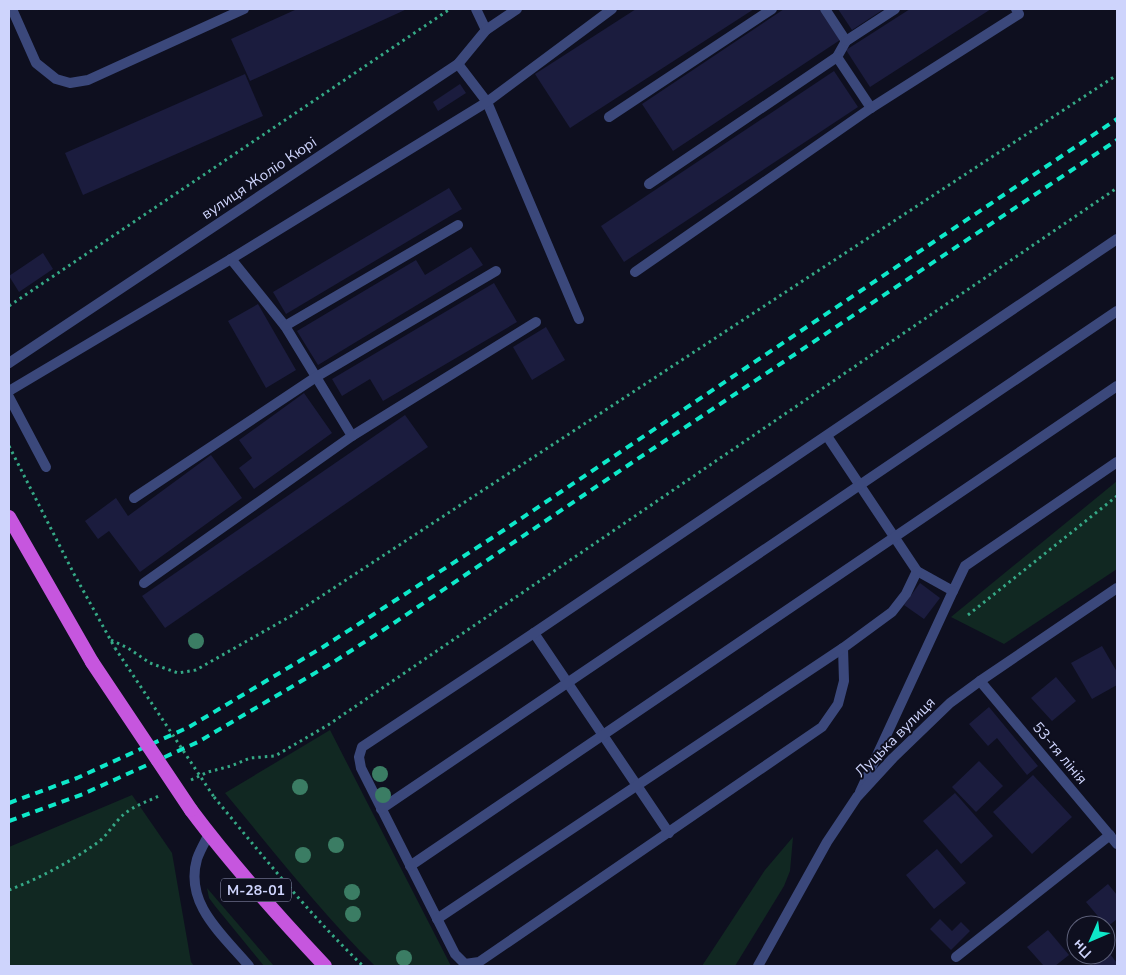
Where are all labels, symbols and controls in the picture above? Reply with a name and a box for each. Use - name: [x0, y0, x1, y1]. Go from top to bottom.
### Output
- street label: вулиця Жоліо Кюрі: [197, 132, 321, 224]
- street label: Луцька вулиця: [850, 692, 940, 782]
- street label: 53-тя лінія: [1028, 718, 1092, 788]
- road number: М-28-01: [221, 878, 291, 902]
- north arrow: [1066, 915, 1116, 965]
- text: Пн: [1069, 935, 1096, 962]

